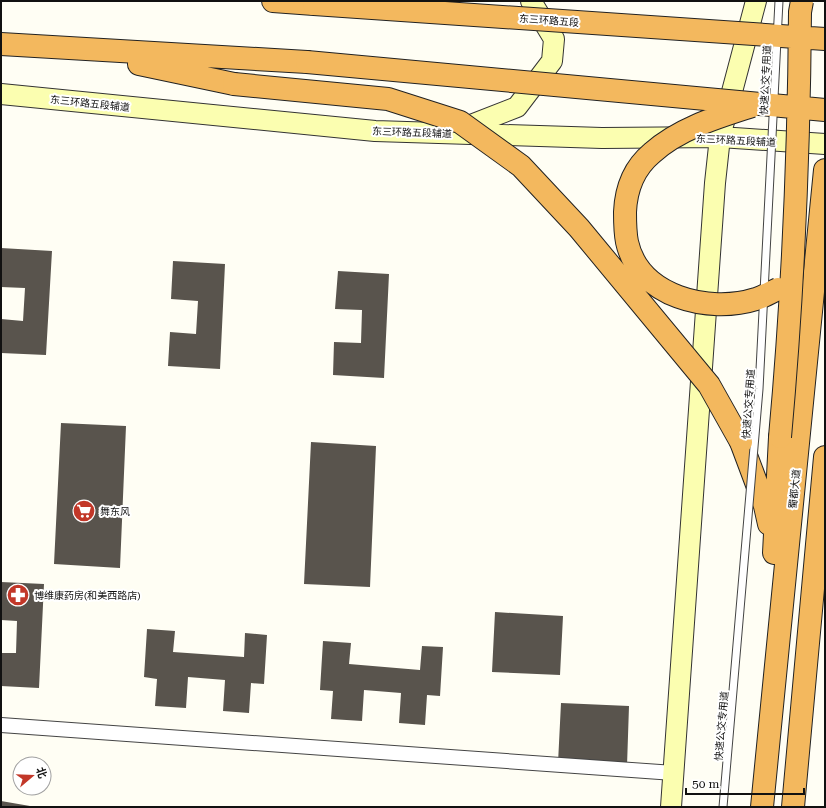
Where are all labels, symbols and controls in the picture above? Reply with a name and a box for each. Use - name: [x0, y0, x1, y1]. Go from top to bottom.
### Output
- street label: 东三环路五段: [519, 13, 579, 28]
- street label: 快速公交专用道: [758, 45, 773, 115]
- street label: 东三环路五段辅道: [50, 94, 130, 113]
- street label: 东三环路五段辅道: [372, 126, 452, 139]
- street label: 东三环路五段辅道: [696, 133, 776, 148]
- street label: 快速公交专用道: [741, 369, 756, 439]
- street label: 蜀都大道: [787, 469, 802, 510]
- supermarket icon: 舞东风: [71, 498, 97, 524]
- place label: 舞东风: [100, 506, 130, 517]
- pharmacy icon: 博维康药房(和美西路店): [5, 582, 31, 608]
- place label: 博维康药房(和美西路店): [34, 590, 141, 601]
- street label: 快速公交专用道: [713, 691, 730, 761]
- north arrow: [12, 756, 52, 796]
- text: 北: [33, 766, 49, 780]
- scale bar: [686, 770, 804, 796]
- text: 50 m: [692, 777, 719, 791]

